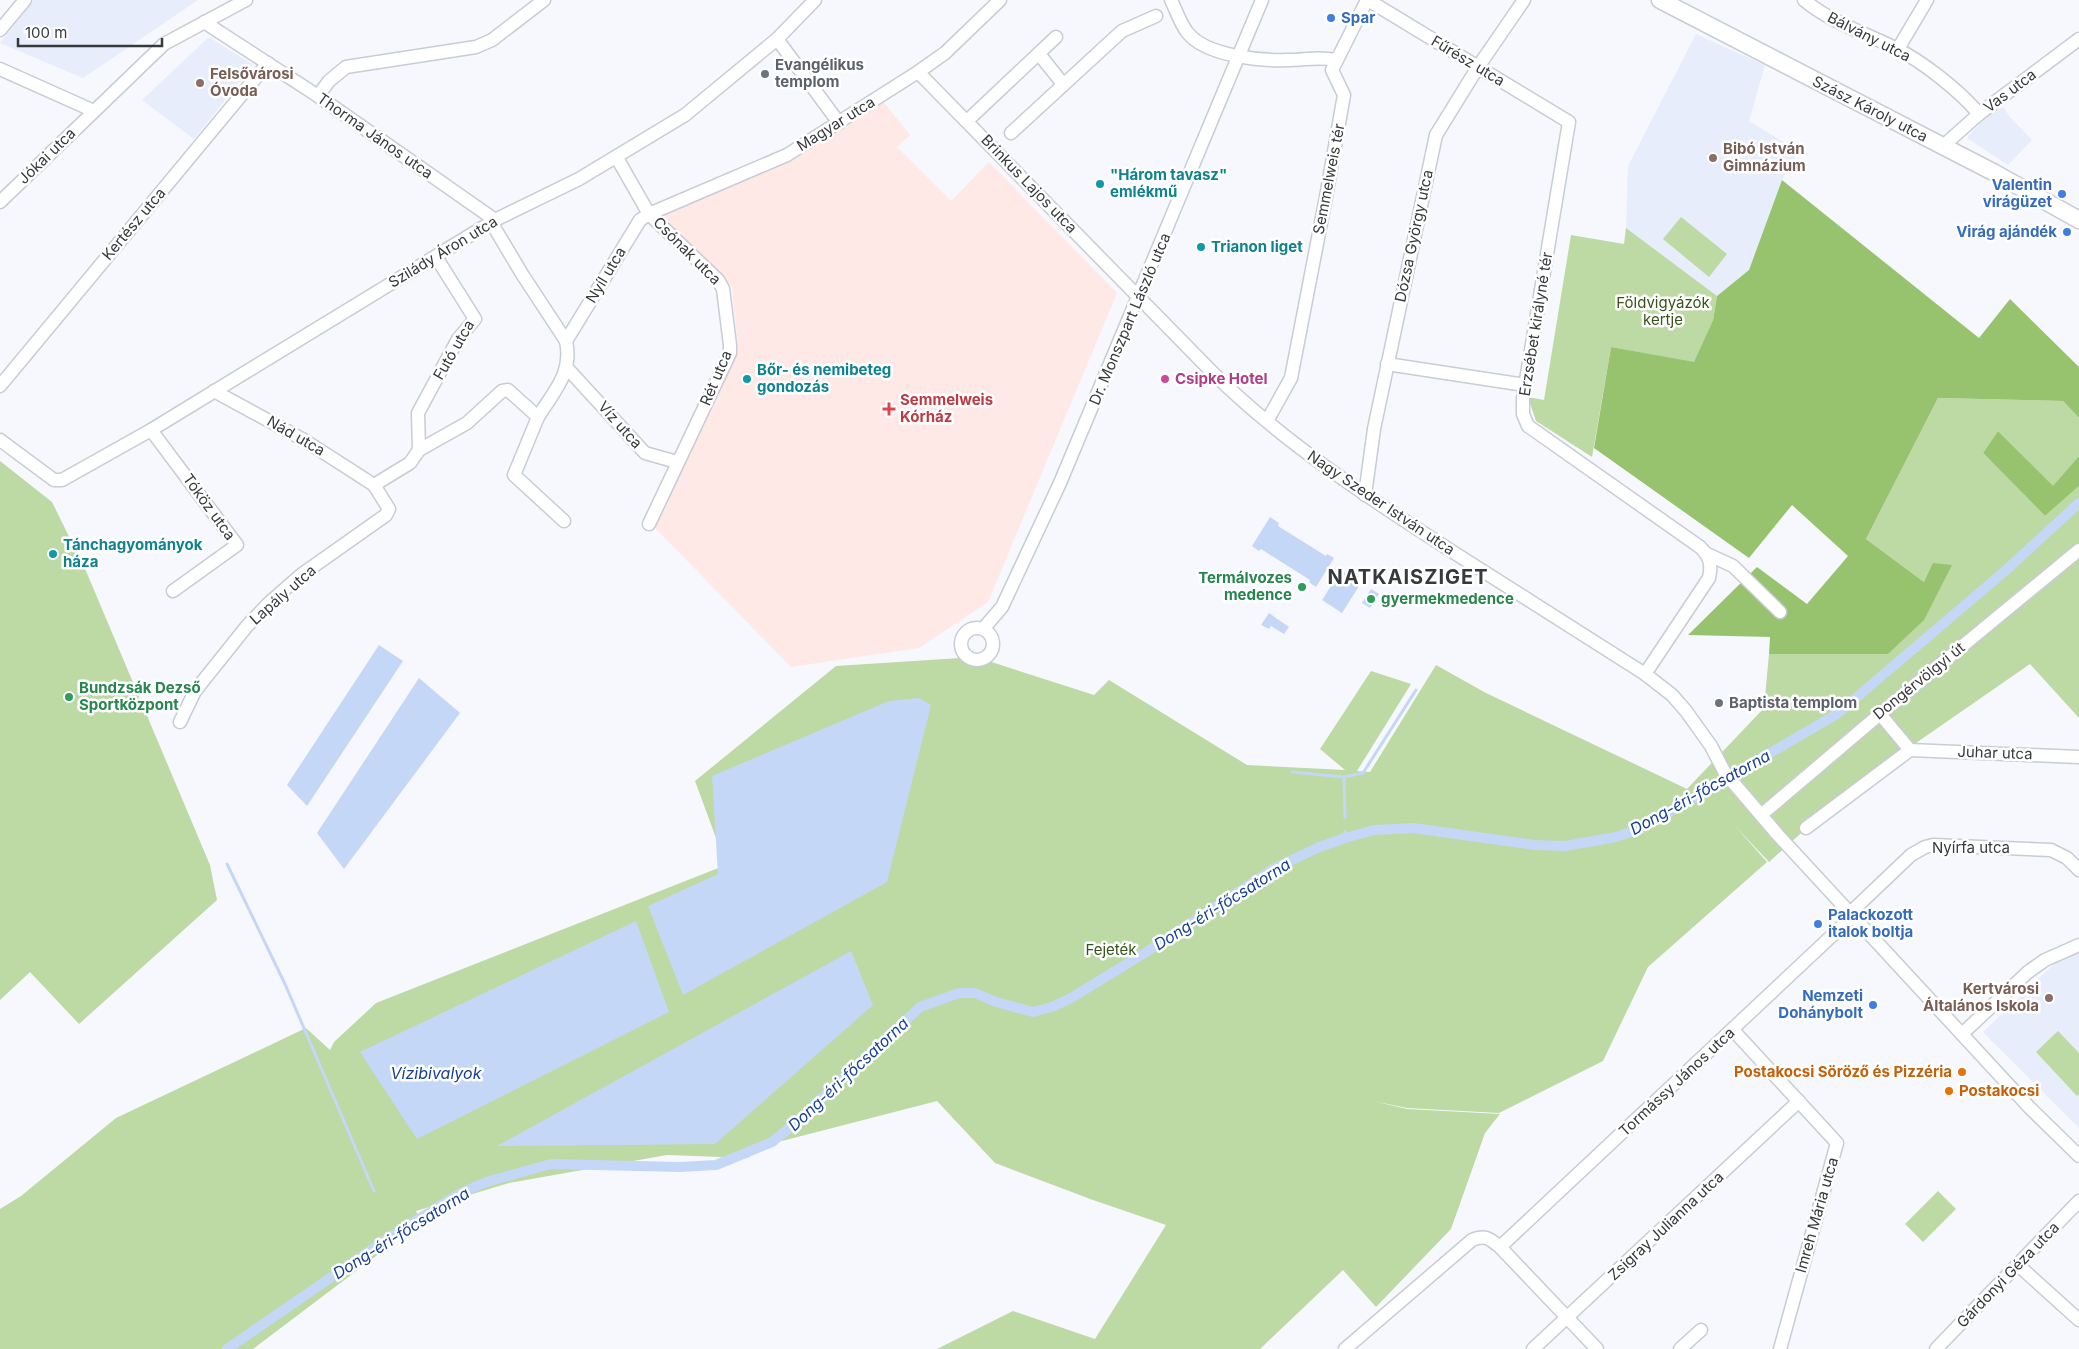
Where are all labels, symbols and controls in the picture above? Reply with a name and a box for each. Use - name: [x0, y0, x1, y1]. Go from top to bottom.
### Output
- street label: Bálvány utca: [1824, 7, 1914, 66]
- place label: Spar: [1341, 8, 1375, 27]
- marker: Spar: [1325, 12, 1337, 24]
- scale bar: [18, 15, 161, 47]
- text: 100 m: [25, 23, 67, 42]
- street label: Fűrész utca: [1428, 31, 1509, 90]
- place label: Evangélikus templom: [775, 55, 864, 91]
- place label: Felsővárosi Óvoda: [210, 64, 294, 100]
- street label: Vas utca: [1980, 65, 2040, 117]
- marker: Evangélikus templom: [759, 68, 771, 80]
- street label: Szász Károly utca: [1809, 71, 1931, 146]
- marker: Felsővárosi Óvoda: [194, 77, 206, 89]
- street label: Thorma János utca: [314, 89, 437, 183]
- street label: Magyar utca: [793, 92, 878, 155]
- street label: Semmelweis tér: [1308, 121, 1349, 236]
- street label: Jókai utca: [14, 124, 79, 188]
- street label: Brinkus Lajos utca: [977, 130, 1081, 237]
- place label: Bibó István Gimnázium: [1723, 139, 1806, 175]
- marker: Bibó István Gimnázium: [1707, 152, 1719, 164]
- place label: "Három tavasz" emlékmű: [1110, 165, 1227, 201]
- street label: Dózsa György utca: [1390, 168, 1437, 304]
- place label: Valentin virágüzet: [1983, 175, 2052, 211]
- marker: "Három tavasz" emlékmű: [1094, 178, 1106, 190]
- street label: Kertész utca: [98, 184, 169, 264]
- marker: Valentin virágüzet: [2056, 188, 2068, 200]
- street label: Szilády Áron utca: [385, 211, 501, 292]
- street label: Csónak utca: [649, 213, 725, 289]
- place label: Virág ajándék: [1956, 222, 2057, 241]
- marker: Virág ajándék: [2061, 226, 2073, 238]
- street label: Dr. Monszpart László utca: [1085, 230, 1174, 408]
- place label: Trianon liget: [1211, 237, 1303, 256]
- marker: Trianon liget: [1195, 241, 1207, 253]
- street label: Nyíl utca: [581, 243, 630, 306]
- street label: Erzsébet királyné tér: [1515, 250, 1556, 397]
- park label: Földvigyázók kertje: [1616, 293, 1711, 329]
- street label: Futó utca: [429, 316, 478, 383]
- street label: Rét utca: [695, 347, 736, 408]
- place label: Bőr- és nemibeteg gondozás: [757, 360, 891, 396]
- place label: Csipke Hotel: [1175, 369, 1268, 388]
- marker: Bőr- és nemibeteg gondozás: [741, 373, 753, 385]
- marker: Csipke Hotel: [1159, 373, 1171, 385]
- place label: Semmelweis Kórház: [900, 390, 993, 426]
- street label: Víz utca: [594, 397, 647, 452]
- marker: Semmelweis Kórház: [882, 402, 896, 416]
- street label: Nád utca: [264, 411, 329, 460]
- street label: Nagy Szeder István utca: [1304, 446, 1459, 559]
- street label: Tóköz utca: [179, 470, 240, 544]
- place label: Tánchagyományok háza: [63, 535, 203, 571]
- marker: Tánchagyományok háza: [47, 548, 59, 560]
- street label: Lapály utca: [246, 561, 320, 629]
- district label: NATKAISZIGET: [1327, 565, 1489, 589]
- place label: Termálvozes medence: [1198, 568, 1292, 604]
- marker: Termálvozes medence: [1296, 581, 1308, 593]
- place label: gyermekmedence: [1381, 589, 1514, 608]
- marker: gyermekmedence: [1365, 593, 1377, 605]
- street label: Dongérvölgyi út: [1869, 638, 1968, 723]
- place label: Bundzsák Dezső Sportközpont: [79, 678, 201, 714]
- marker: Bundzsák Dezső Sportközpont: [63, 691, 75, 703]
- place label: Baptista templom: [1729, 693, 1857, 712]
- marker: Baptista templom: [1713, 697, 1725, 709]
- street label: Juhar utca: [1957, 742, 2033, 763]
- water label: Dong-éri-főcsatorna: [1626, 745, 1774, 839]
- street label: Nyírfa utca: [1932, 838, 2010, 857]
- water label: Dong-éri-főcsatorna: [1150, 854, 1294, 954]
- place label: Palackozott italok boltja: [1828, 905, 1914, 941]
- marker: Palackozott italok boltja: [1812, 918, 1824, 930]
- park label: Fejeték: [1085, 940, 1137, 959]
- place label: Kertvárosi Általános Iskola: [1923, 979, 2039, 1015]
- place label: Nemzeti Dohánybolt: [1778, 986, 1863, 1022]
- marker: Kertvárosi Általános Iskola: [2043, 992, 2055, 1004]
- marker: Nemzeti Dohánybolt: [1867, 999, 1879, 1011]
- water label: Dong-éri-főcsatorna: [784, 1013, 912, 1135]
- street label: Tormássy János utca: [1615, 1023, 1738, 1140]
- place label: Postakocsi Söröző és Pizzéria: [1734, 1062, 1952, 1081]
- water label: Vízibivalyok: [391, 1063, 482, 1083]
- marker: Postakocsi Söröző és Pizzéria: [1956, 1066, 1968, 1078]
- place label: Postakocsi: [1959, 1081, 2039, 1100]
- marker: Postakocsi: [1943, 1085, 1955, 1097]
- street label: Imreh Mária utca: [1791, 1155, 1842, 1275]
- street label: Zsigray Julianna utca: [1604, 1167, 1727, 1284]
- water label: Dong-éri-főcsatorna: [329, 1183, 473, 1283]
- street label: Gárdonyi Géza utca: [1952, 1218, 2063, 1331]

